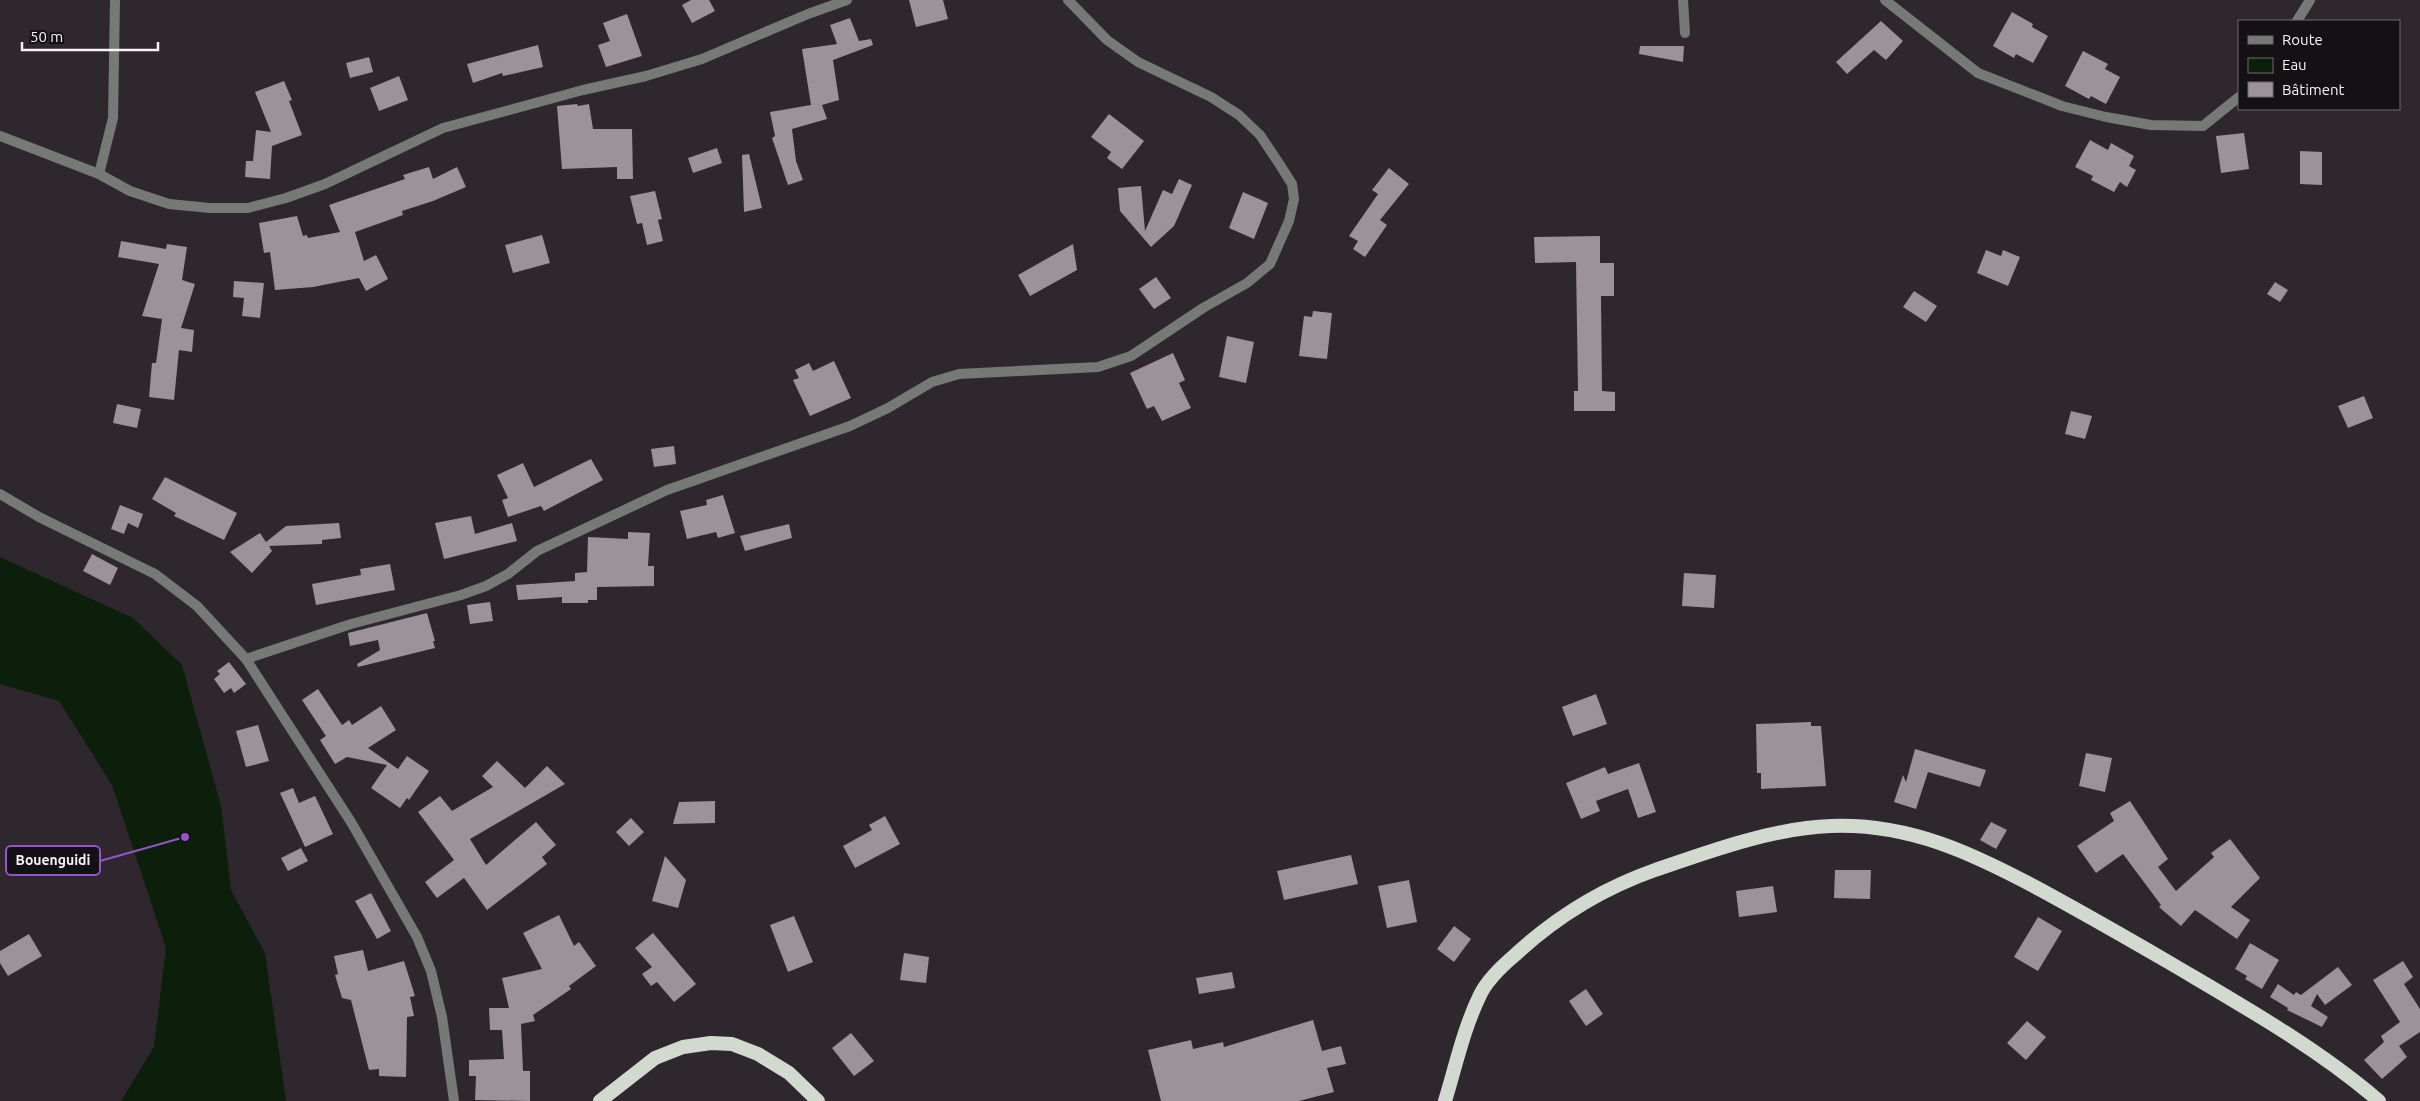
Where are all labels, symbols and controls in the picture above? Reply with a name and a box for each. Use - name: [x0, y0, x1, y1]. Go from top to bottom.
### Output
- scale bar: [22, 20, 159, 52]
- legend: [2238, 20, 2400, 110]
- text: 50 m: [30, 28, 63, 45]
- text: Route: [2282, 31, 2323, 48]
- text: Eau: [2282, 56, 2307, 73]
- text: Bâtiment: [2282, 81, 2345, 98]
- callout: Bouenguidi: [6, 846, 100, 875]
- text: Bouenguidi: [16, 852, 90, 868]

